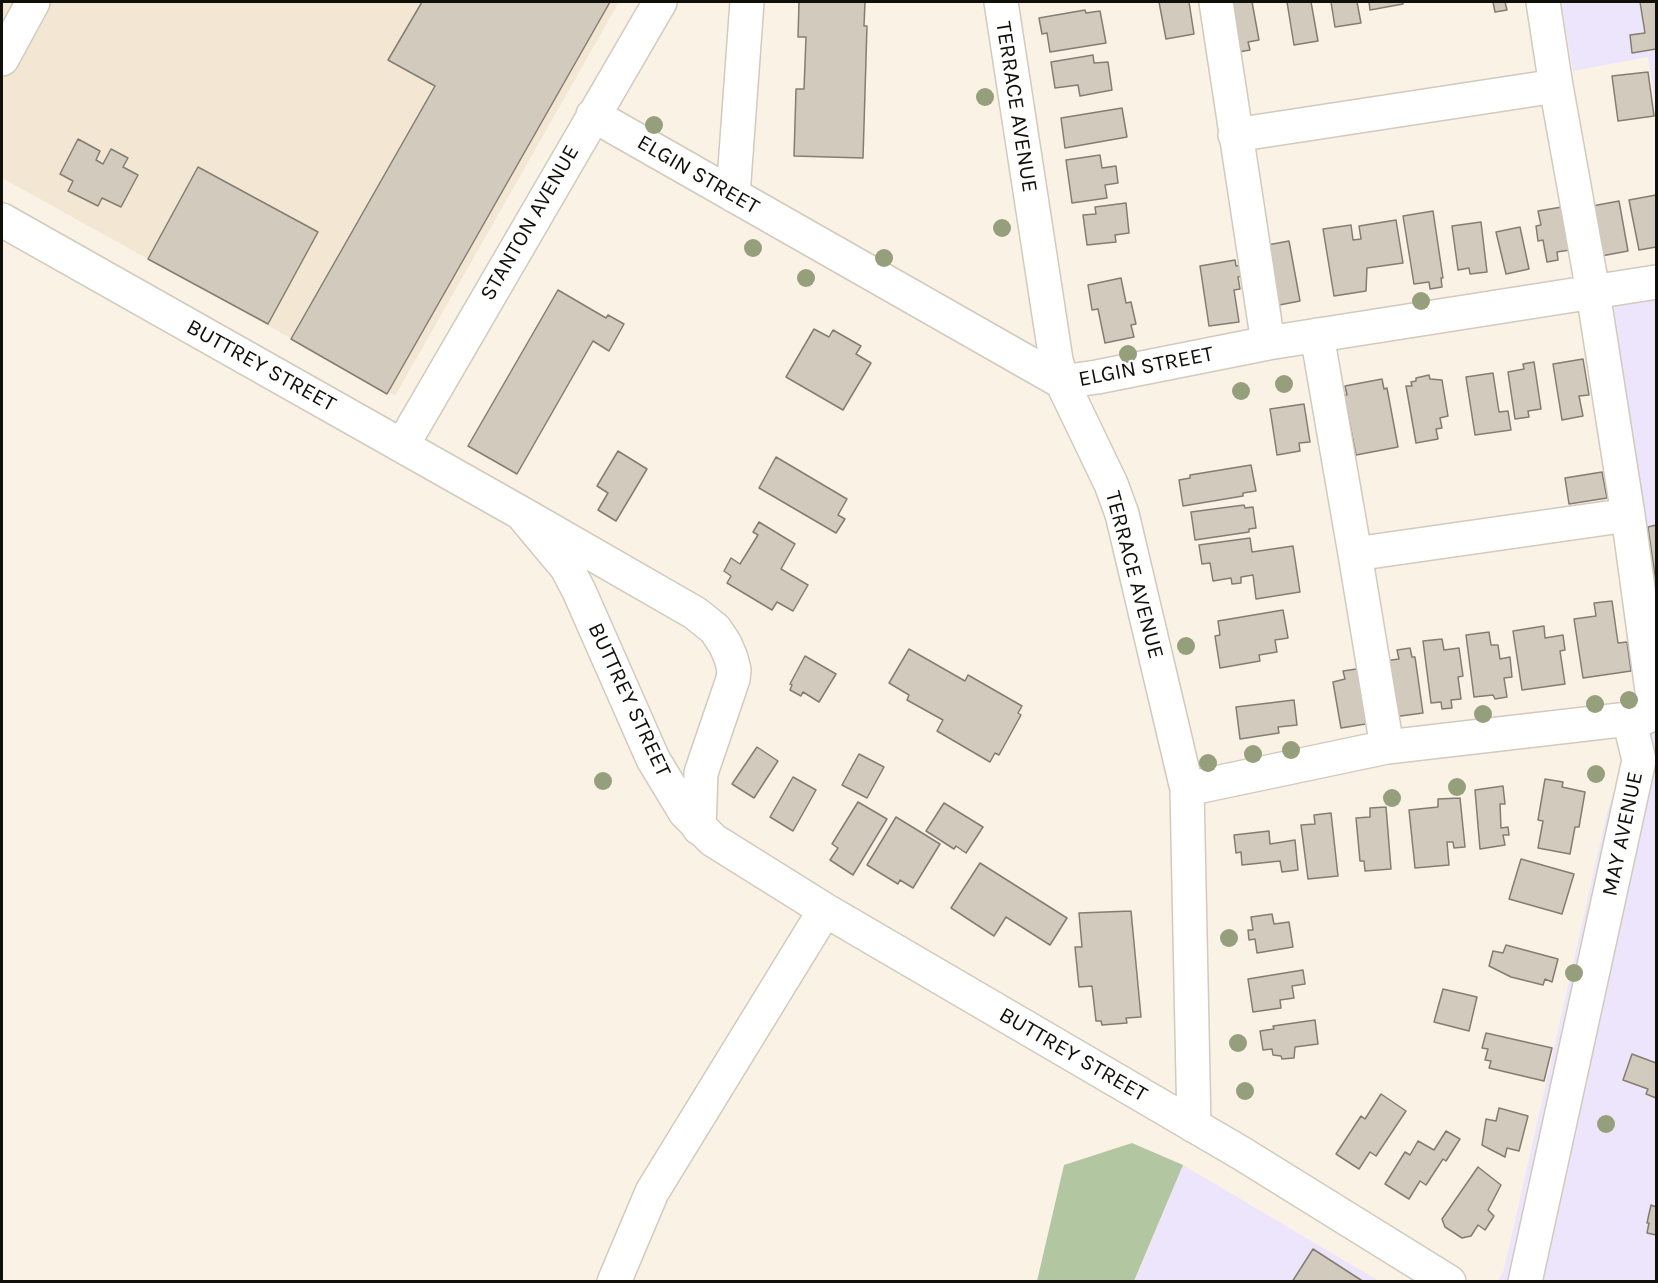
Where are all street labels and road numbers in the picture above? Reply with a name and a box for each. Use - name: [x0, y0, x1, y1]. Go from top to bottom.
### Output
- street label: TERRACE AVENUE: [989, 20, 1043, 194]
- street label: ELGIN STREET: [632, 129, 764, 221]
- street label: STANTON AVENUE: [475, 141, 585, 305]
- street label: BUTTREY STREET: [182, 314, 340, 418]
- street label: ELGIN STREET: [1076, 341, 1216, 393]
- street label: TERRACE AVENUE: [1099, 488, 1169, 662]
- street label: BUTTREY STREET: [582, 619, 676, 781]
- street label: MAY AVENUE: [1597, 769, 1649, 899]
- street label: BUTTREY STREET: [994, 1002, 1152, 1108]

